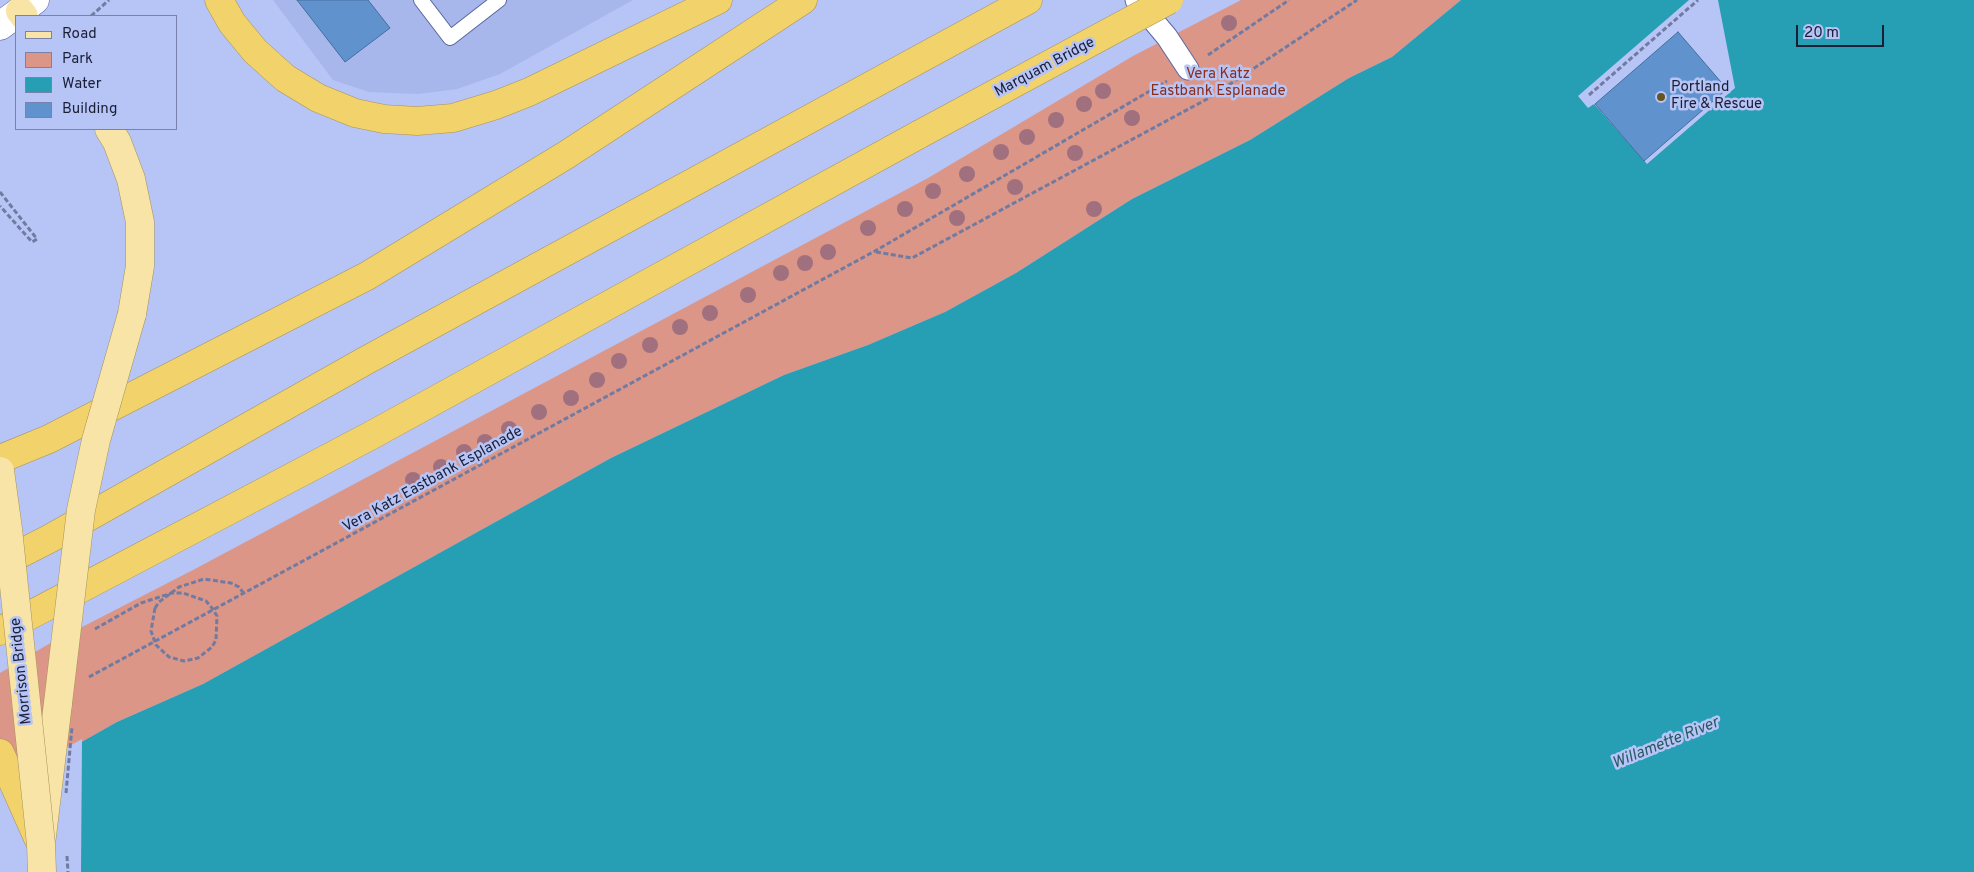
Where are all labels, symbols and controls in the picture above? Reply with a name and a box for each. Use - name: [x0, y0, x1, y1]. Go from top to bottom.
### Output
- legend: [15, 15, 178, 130]
- scale bar: [1799, 15, 1886, 47]
- text: 20 m: [1804, 24, 1839, 43]
- text: Road: [62, 25, 97, 44]
- street label: Marquam Bridge: [992, 34, 1098, 102]
- text: Park: [62, 50, 93, 69]
- park label: Vera Katz Eastbank Esplanade: [1150, 66, 1286, 101]
- text: Water: [62, 75, 101, 94]
- place label: Portland Fire & Rescue: [1671, 79, 1762, 114]
- marker: Portland Fire & Rescue: [1655, 91, 1667, 103]
- text: Building: [62, 100, 117, 119]
- street label: Vera Katz Eastbank Esplanade: [340, 423, 526, 537]
- street label: Morrison Bridge: [7, 617, 37, 725]
- water label: Willamette River: [1610, 714, 1722, 774]

